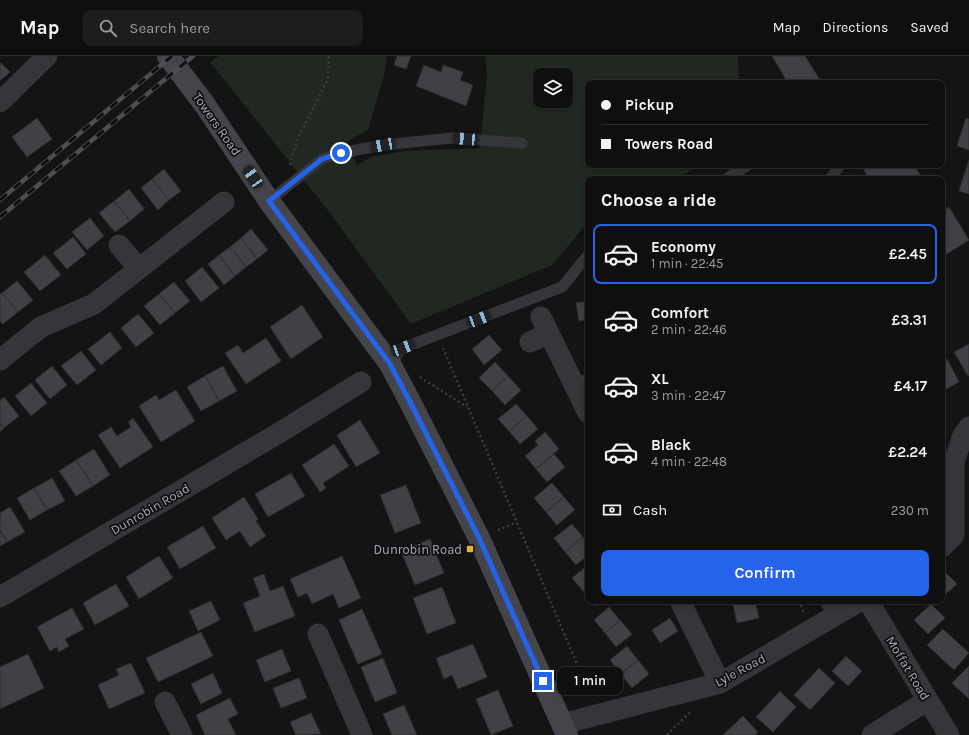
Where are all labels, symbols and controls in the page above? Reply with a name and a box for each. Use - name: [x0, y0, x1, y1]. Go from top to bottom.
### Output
- search box: [83, 10, 363, 46]
- text: Map: [20, 17, 59, 39]
- icon: search: [97, 17, 119, 39]
- text: Search here: [129, 19, 210, 37]
- text: Map: [773, 19, 801, 36]
- text: Directions: [823, 19, 888, 36]
- text: Saved: [910, 19, 949, 36]
- map controls: [533, 68, 573, 108]
- button: layers: [533, 68, 573, 108]
- street label: Towers Road: [190, 90, 244, 158]
- text: Pickup: [625, 96, 674, 114]
- car: [454, 132, 478, 146]
- text: Towers Road: [625, 135, 713, 153]
- car: [370, 137, 396, 153]
- route start: [332, 144, 350, 162]
- car: [241, 164, 265, 190]
- text: Choose a ride: [601, 189, 716, 211]
- icon: car: [603, 236, 639, 272]
- text: Economy: [651, 238, 716, 256]
- text: £2.45: [889, 245, 927, 263]
- text: 1 min · 22:45: [651, 256, 723, 271]
- icon: car: [603, 302, 639, 338]
- text: Comfort: [651, 304, 709, 322]
- car: [466, 309, 492, 329]
- text: £3.31: [891, 311, 927, 329]
- text: 2 min · 22:46: [651, 322, 727, 337]
- car: [390, 338, 416, 358]
- icon: car: [603, 368, 639, 404]
- text: XL: [651, 370, 669, 388]
- text: £4.17: [894, 377, 927, 395]
- text: 3 min · 22:47: [651, 388, 726, 403]
- icon: car: [603, 434, 639, 470]
- text: Black: [651, 436, 691, 454]
- text: £2.24: [888, 443, 927, 461]
- text: 4 min · 22:48: [651, 454, 727, 469]
- street label: Dunrobin Road: [108, 480, 192, 538]
- icon: cash: [601, 499, 623, 521]
- text: Cash: [633, 501, 667, 519]
- text: 230 m: [891, 503, 929, 518]
- place label: Dunrobin Road: [373, 542, 462, 557]
- marker: Dunrobin Road: [465, 544, 475, 554]
- button: Confirm: [601, 550, 929, 596]
- street label: Moffat Road: [883, 633, 933, 703]
- street label: Lyle Road: [712, 650, 768, 690]
- callout: 1 min: [557, 667, 623, 695]
- route end: [534, 672, 552, 690]
- text: 1 min: [574, 673, 606, 688]

